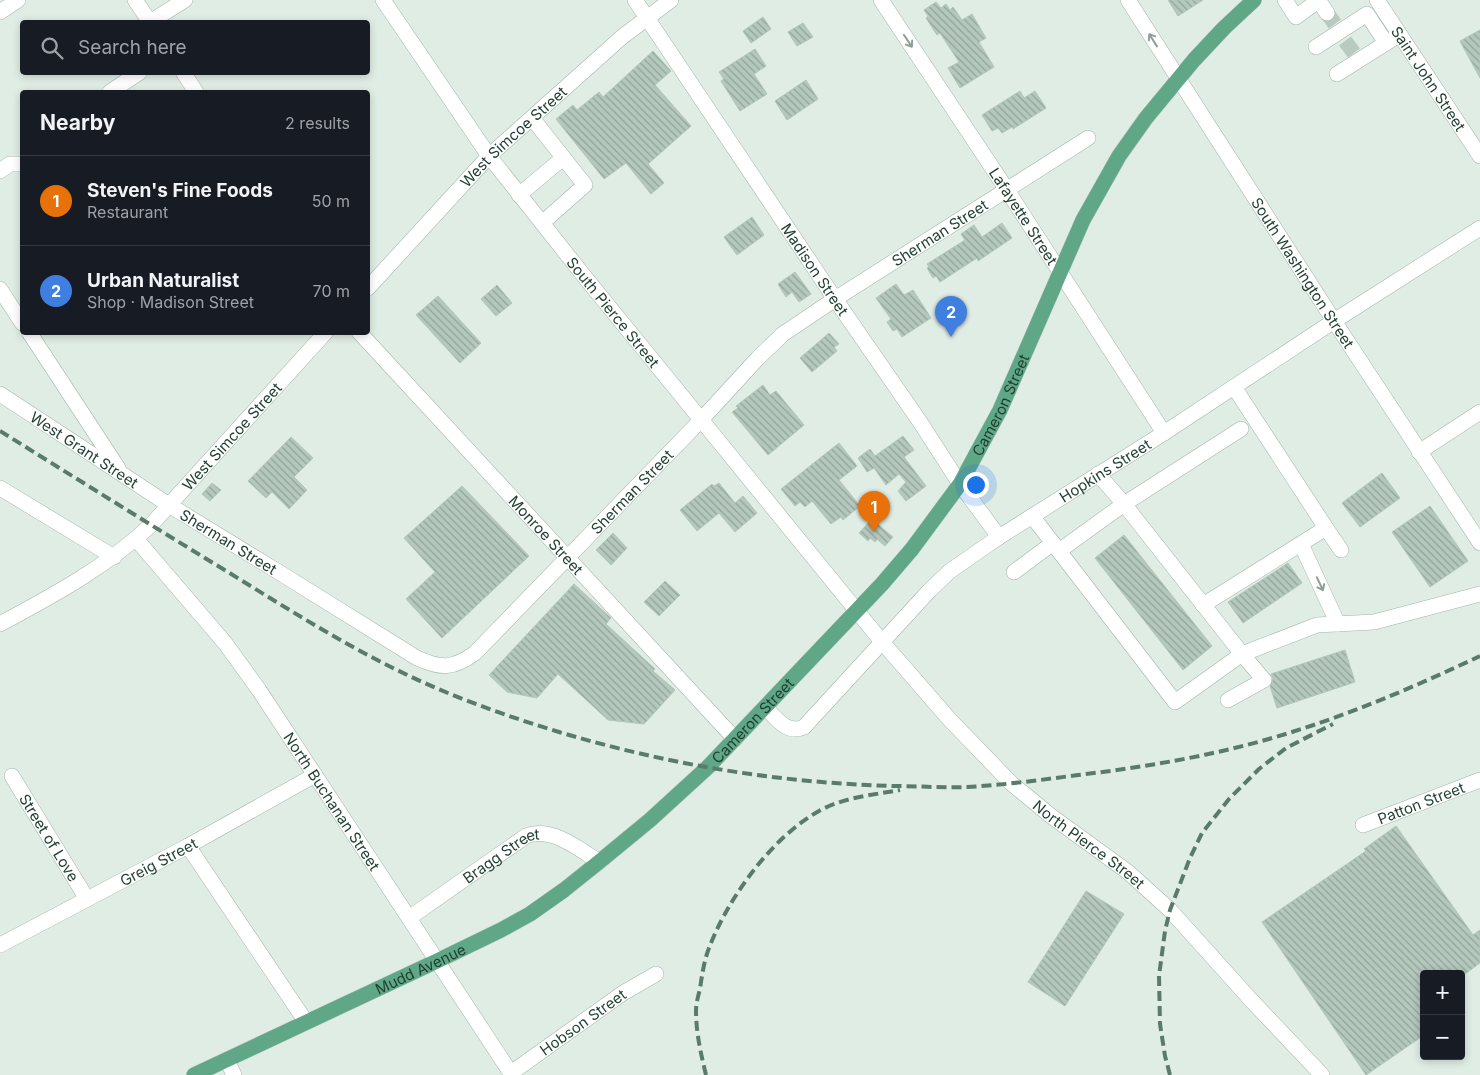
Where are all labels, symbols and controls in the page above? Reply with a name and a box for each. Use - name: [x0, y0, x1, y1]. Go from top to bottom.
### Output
- search box: [20, 20, 370, 75]
- street label: Saint John Street: [1387, 22, 1470, 134]
- one-way arrow: [903, 33, 913, 47]
- one-way arrow: [1148, 33, 1158, 47]
- icon: search: [38, 34, 66, 62]
- text: Search here: [78, 36, 187, 59]
- street label: West Simcoe Street: [456, 82, 570, 191]
- text: Nearby: [40, 110, 115, 135]
- text: 2 results: [285, 113, 350, 133]
- street label: Lafayette Street: [985, 164, 1062, 268]
- text: Steven's Fine Foods: [87, 179, 273, 202]
- text: 1: [53, 191, 59, 211]
- text: 50 m: [312, 191, 350, 211]
- street label: South Washington Street: [1248, 194, 1359, 352]
- street label: Sherman Street: [888, 195, 991, 270]
- text: Restaurant: [87, 202, 168, 222]
- street label: Madison Street: [777, 219, 853, 319]
- street label: South Pierce Street: [563, 253, 664, 371]
- text: Urban Naturalist: [87, 269, 239, 292]
- text: 2: [51, 281, 61, 301]
- text: 70 m: [313, 281, 350, 301]
- text: Shop · Madison Street: [87, 292, 254, 312]
- pin: 2: [935, 296, 967, 337]
- street label: Cameron Street: [967, 351, 1033, 459]
- street label: West Simcoe Street: [178, 378, 285, 494]
- street label: West Grant Street: [27, 407, 142, 492]
- street label: Hopkins Street: [1056, 434, 1154, 506]
- street label: Sherman Street: [587, 445, 677, 538]
- your location: [963, 472, 989, 498]
- street label: Monroe Street: [505, 491, 588, 578]
- pin: 1: [858, 491, 890, 532]
- street label: Sherman Street: [177, 505, 281, 578]
- one-way arrow: [1315, 576, 1325, 591]
- street label: Cameron Street: [707, 674, 798, 767]
- street label: North Buchanan Street: [280, 728, 384, 874]
- street label: Patton Street: [1375, 777, 1467, 828]
- street label: Street of Love: [15, 790, 83, 885]
- street label: North Pierce Street: [1029, 796, 1149, 892]
- street label: Bragg Street: [459, 824, 540, 887]
- street label: Greig Street: [116, 833, 200, 890]
- street label: Mudd Avenue: [372, 939, 469, 998]
- map controls: [1420, 970, 1465, 1060]
- button: +: [1420, 970, 1465, 1015]
- street label: Hobson Street: [536, 985, 630, 1059]
- button: −: [1420, 1015, 1465, 1060]

